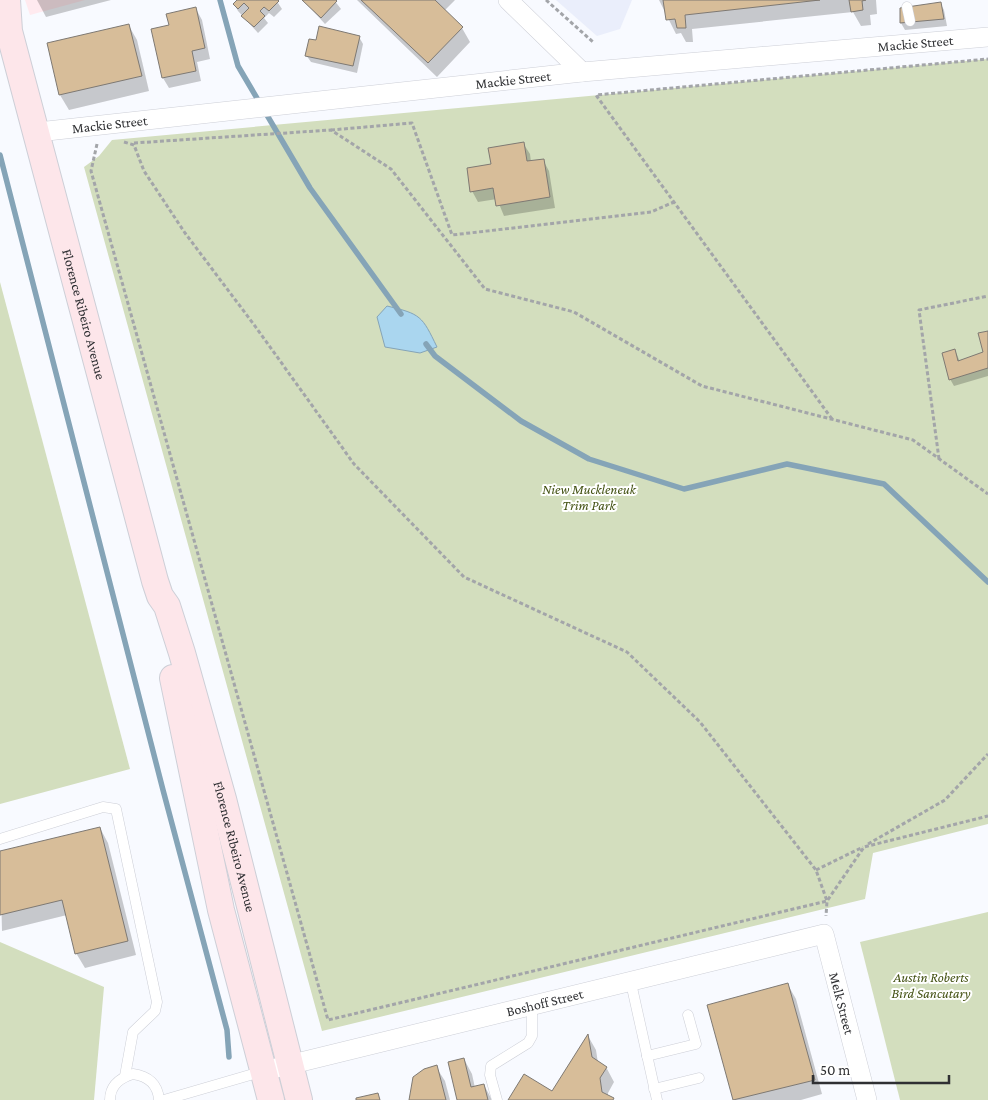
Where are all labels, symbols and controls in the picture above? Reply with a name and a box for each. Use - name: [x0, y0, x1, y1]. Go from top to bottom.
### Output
- street label: Mackie Street: [877, 32, 954, 54]
- street label: Mackie Street: [475, 67, 552, 92]
- street label: Mackie Street: [71, 112, 148, 136]
- street label: Florence Ribeiro Avenue: [59, 247, 109, 381]
- park label: Niew Muckleneuk Trim Park: [542, 481, 637, 513]
- street label: Florence Ribeiro Avenue: [210, 779, 259, 914]
- park label: Austin Roberts Bird Sancutary: [891, 969, 971, 1001]
- street label: Melk Street: [826, 970, 858, 1036]
- street label: Boshoff Street: [505, 985, 585, 1019]
- scale bar: [813, 1052, 949, 1084]
- text: 50 m: [820, 1062, 850, 1078]

